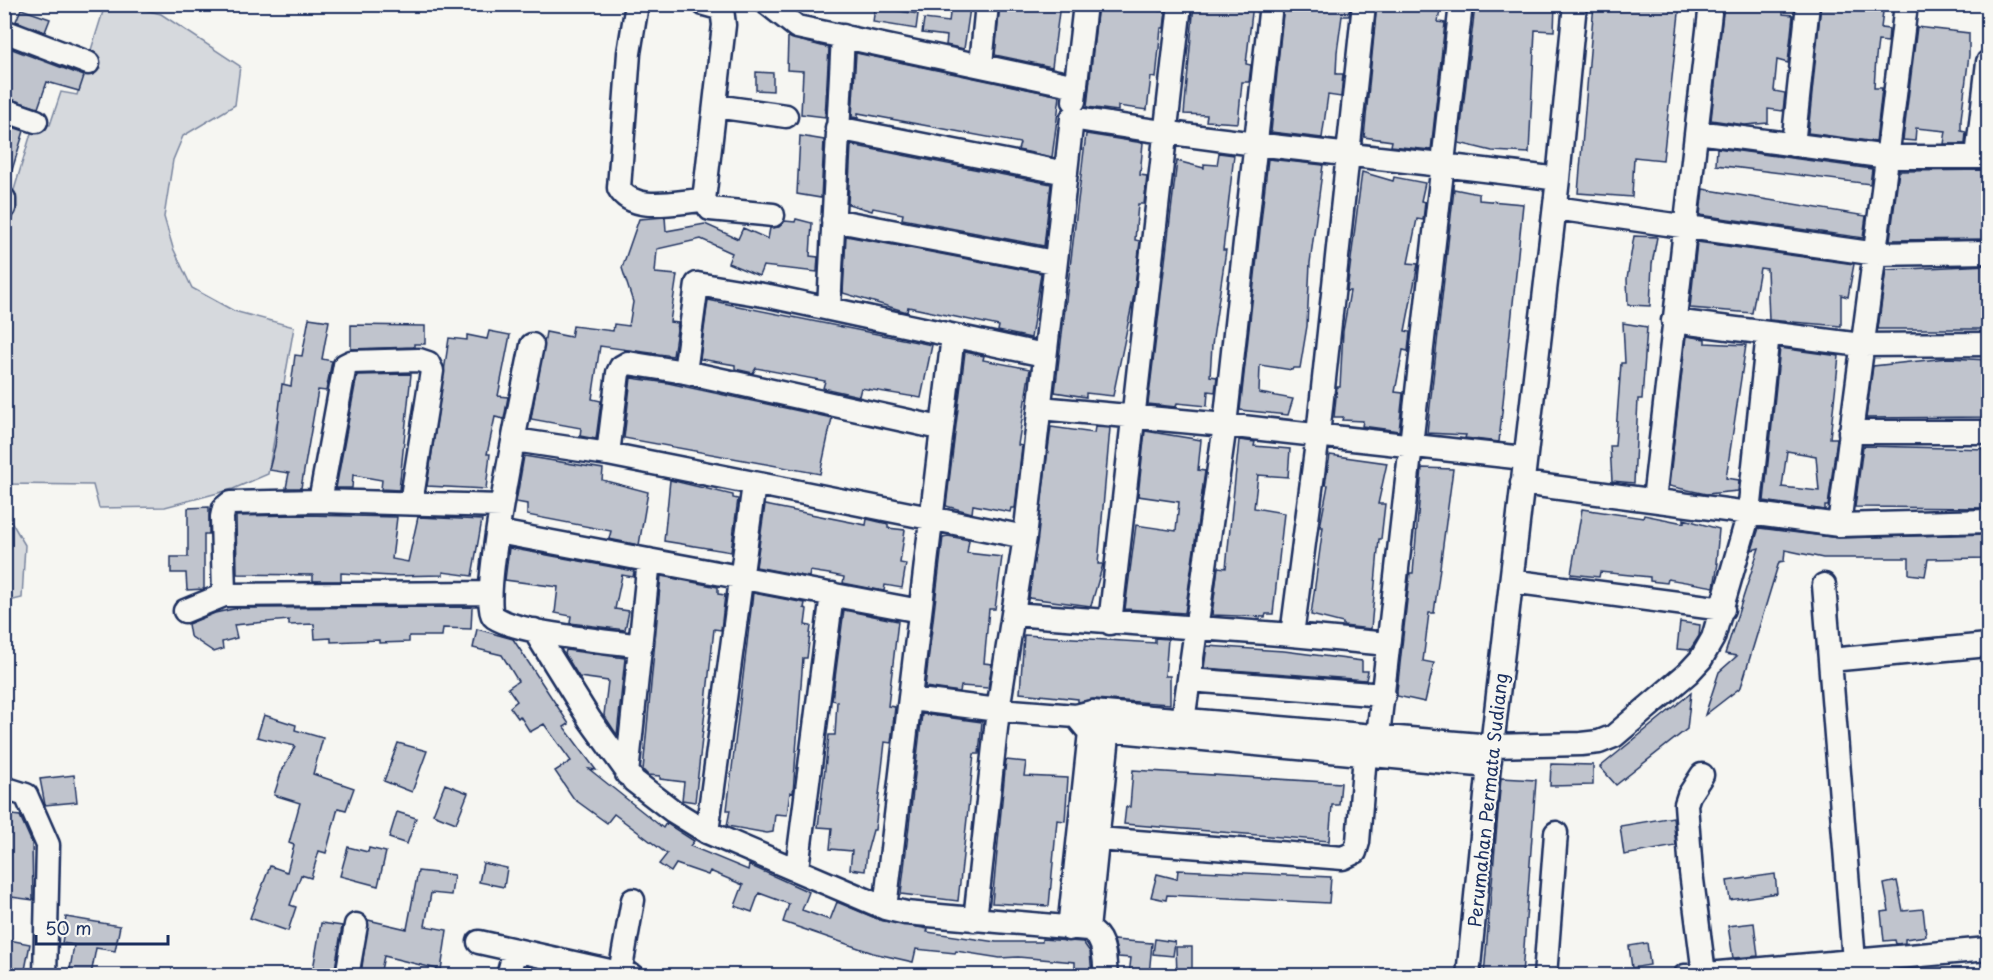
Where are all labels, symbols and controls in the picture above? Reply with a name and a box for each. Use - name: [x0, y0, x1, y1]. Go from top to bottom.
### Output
- street label: Perumahan Permata Sudiang: [1460, 672, 1514, 928]
- scale bar: [36, 908, 168, 946]
- text: 50 m: [45, 914, 92, 941]

